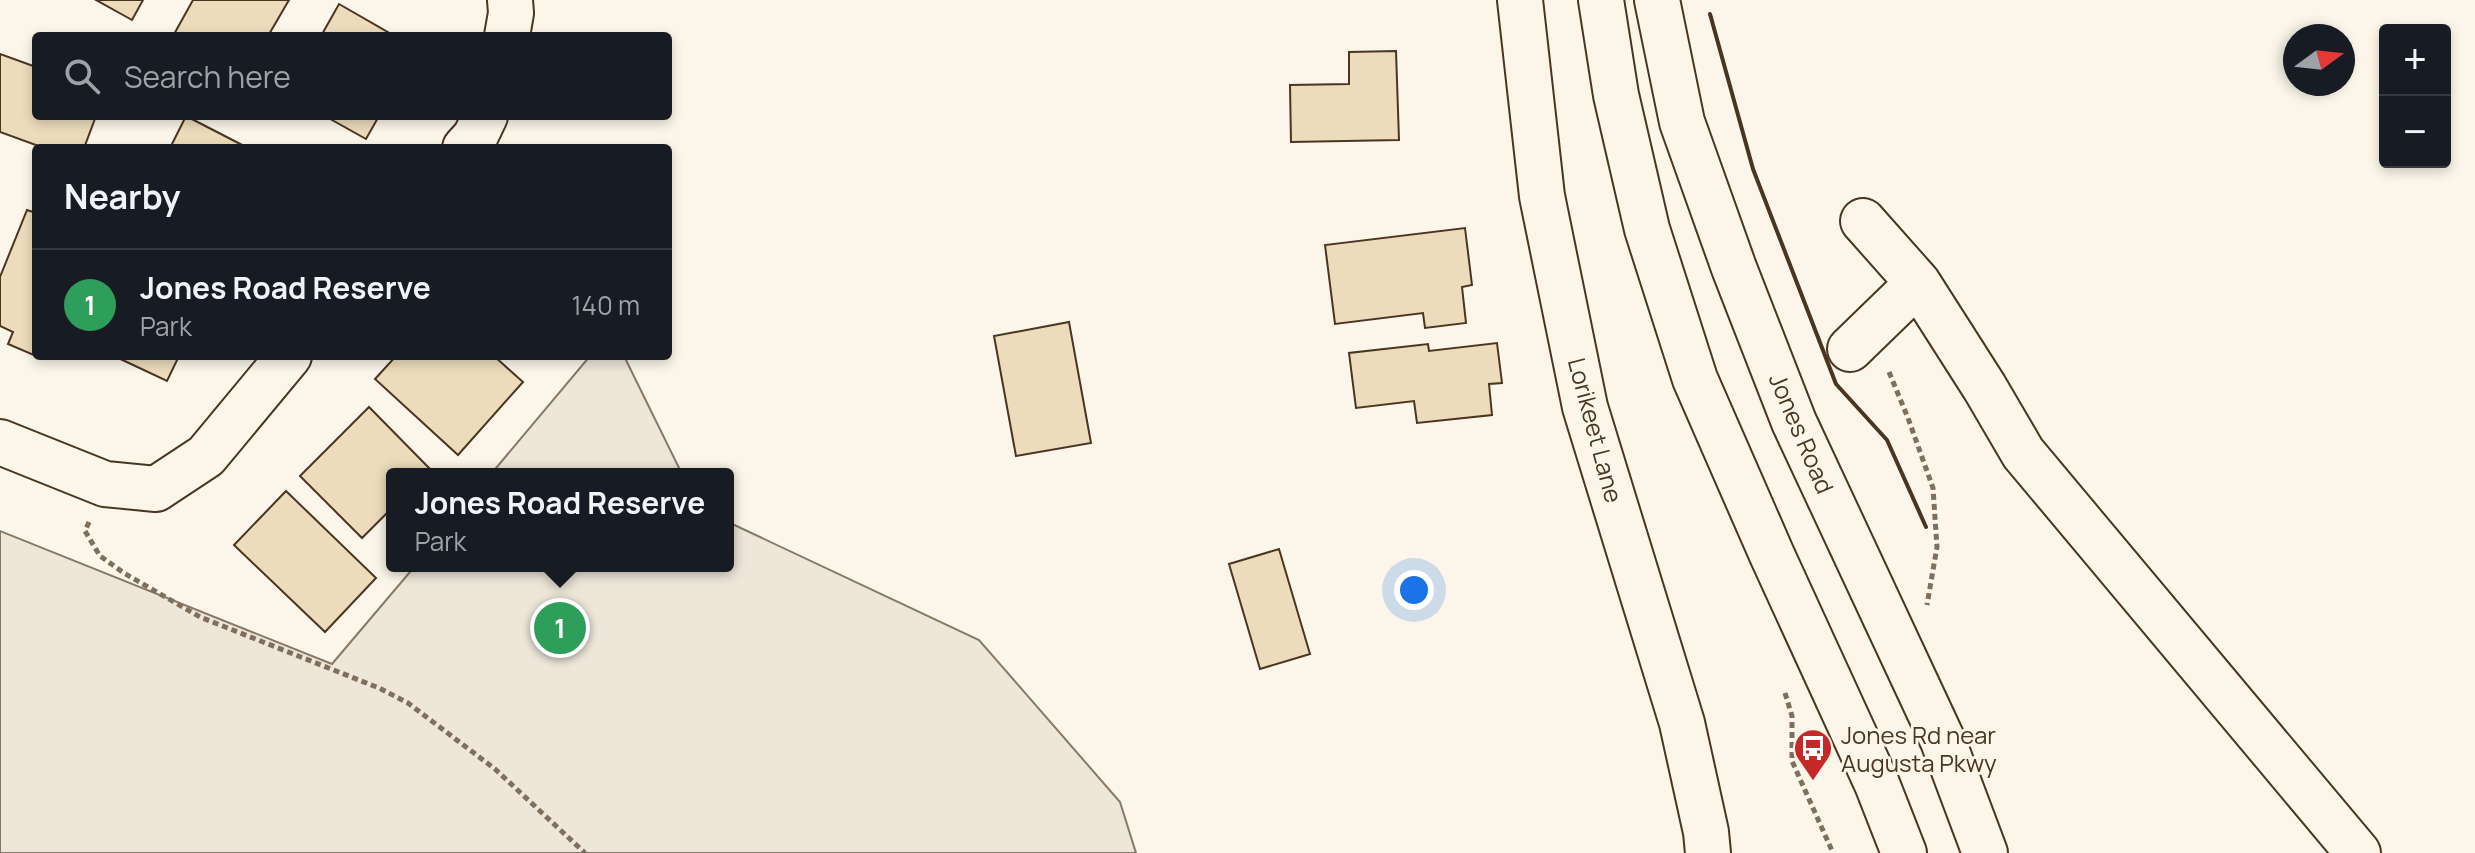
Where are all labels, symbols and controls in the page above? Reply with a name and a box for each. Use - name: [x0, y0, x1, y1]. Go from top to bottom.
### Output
- north arrow: [2283, 24, 2355, 96]
- map controls: [2379, 24, 2451, 168]
- button: +: [2379, 24, 2451, 96]
- search box: [32, 32, 672, 120]
- icon: search: [60, 54, 104, 98]
- text: Search here: [124, 56, 291, 97]
- button: −: [2379, 96, 2451, 168]
- text: Nearby: [64, 173, 180, 219]
- text: Jones Road Reserve: [140, 267, 431, 308]
- text: 1: [84, 287, 96, 323]
- text: 140 m: [571, 287, 640, 323]
- text: Park: [140, 308, 192, 344]
- street label: Lorikeet Lane: [1561, 354, 1631, 506]
- street label: Jones Road: [1762, 368, 1842, 498]
- popup: [386, 468, 734, 572]
- text: Jones Road Reserve: [415, 482, 705, 523]
- text: Park: [415, 523, 466, 559]
- your location: [1394, 570, 1434, 610]
- pin: 1: [534, 598, 586, 658]
- place label: Jones Rd near Augusta Pkwy: [1841, 718, 1997, 779]
- bus stop icon: Jones Rd near Augusta Pkwy: [1792, 727, 1834, 782]

